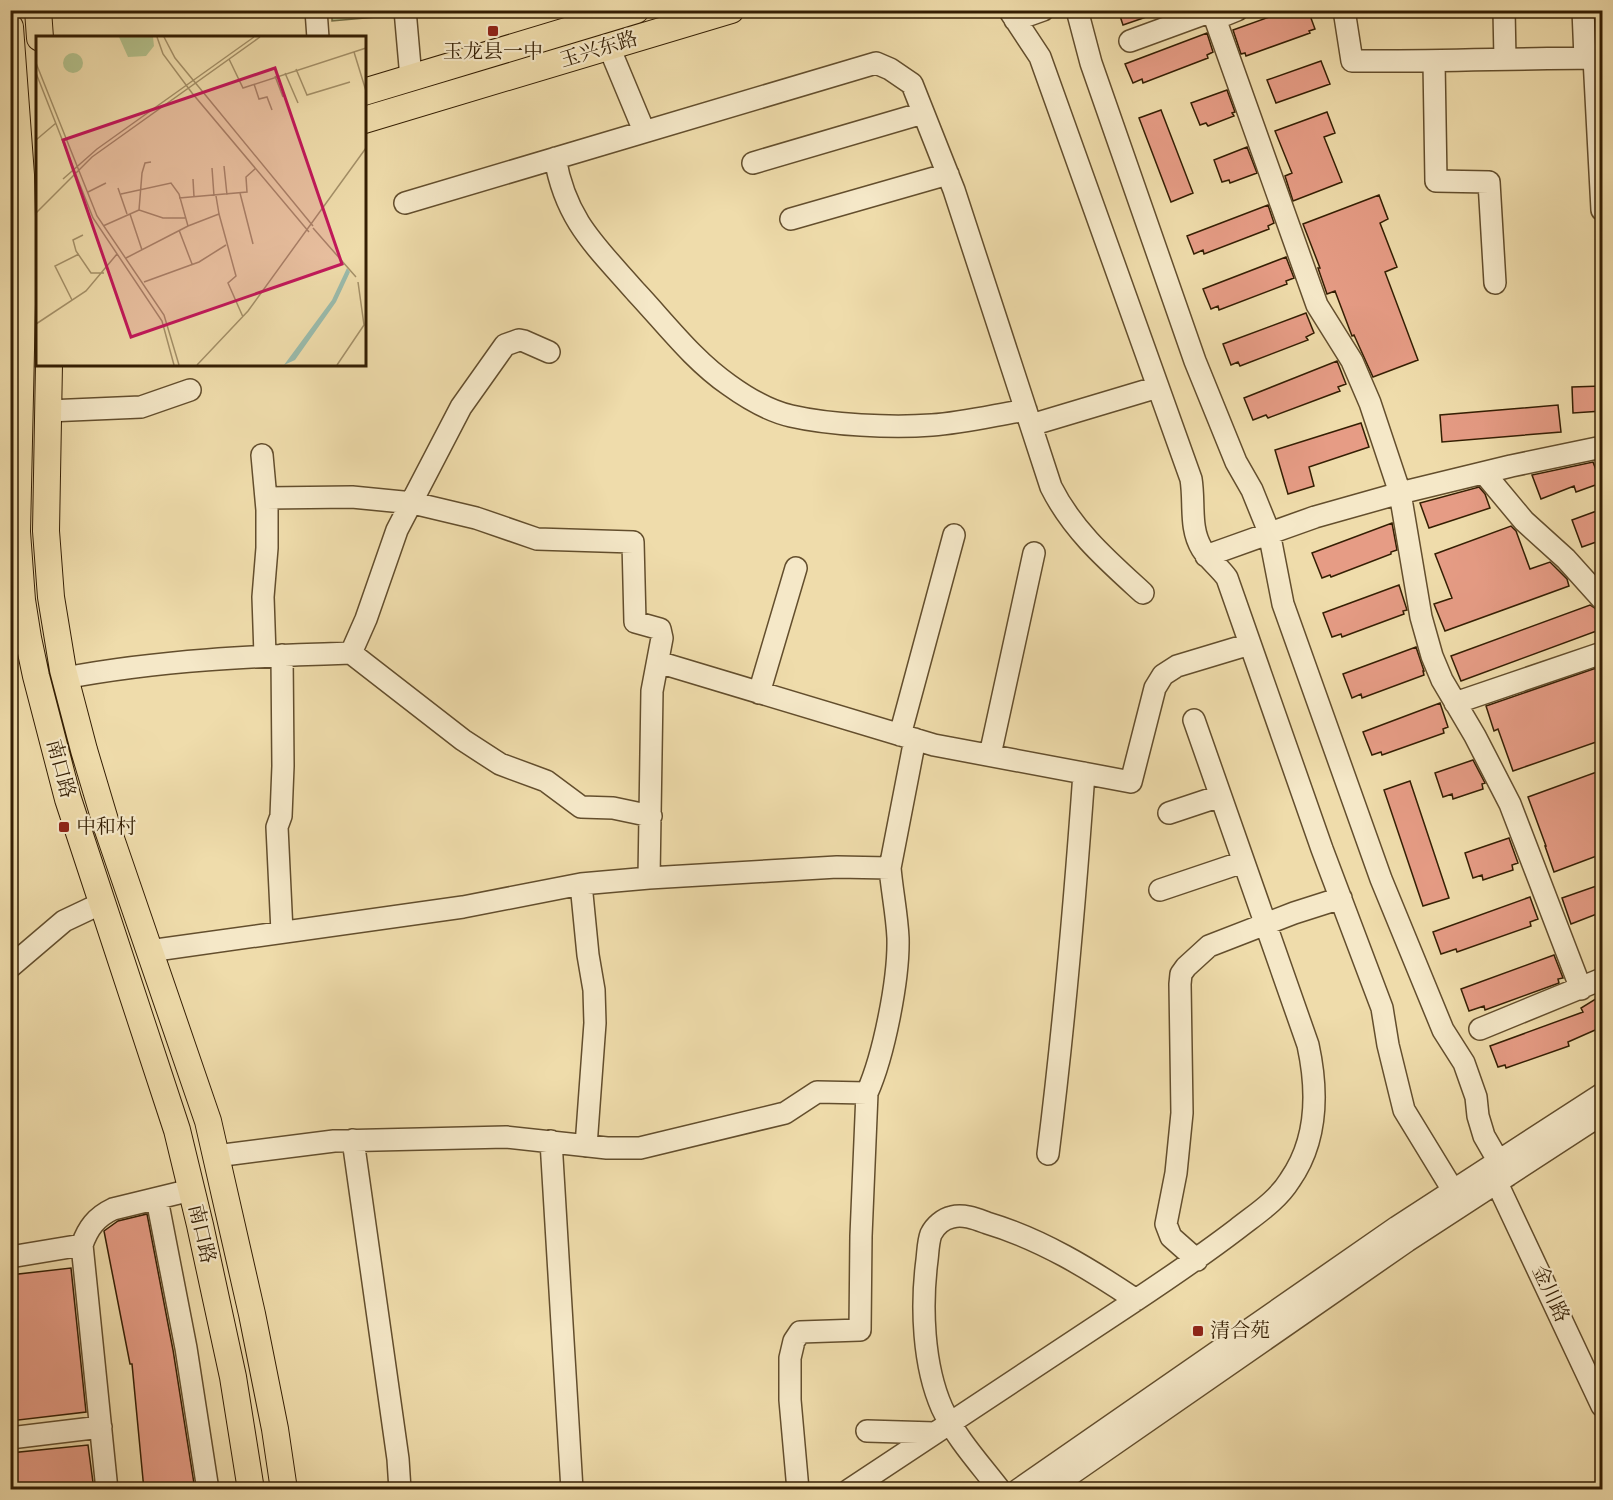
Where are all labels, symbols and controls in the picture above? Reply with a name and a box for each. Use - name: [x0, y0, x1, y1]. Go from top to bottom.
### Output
- marker: 玉龙县一中: [486, 24, 500, 38]
- street label: 玉兴东路: [557, 26, 641, 74]
- inset map: [36, 36, 366, 366]
- place label: 玉龙县一中: [443, 40, 543, 65]
- street label: 南口路: [40, 737, 80, 801]
- place label: 中和村: [76, 815, 136, 840]
- marker: 中和村: [57, 820, 71, 834]
- street label: 南口路: [182, 1202, 220, 1266]
- street label: 金川路: [1526, 1262, 1574, 1326]
- place label: 清合苑: [1210, 1319, 1270, 1344]
- marker: 清合苑: [1191, 1324, 1205, 1338]

